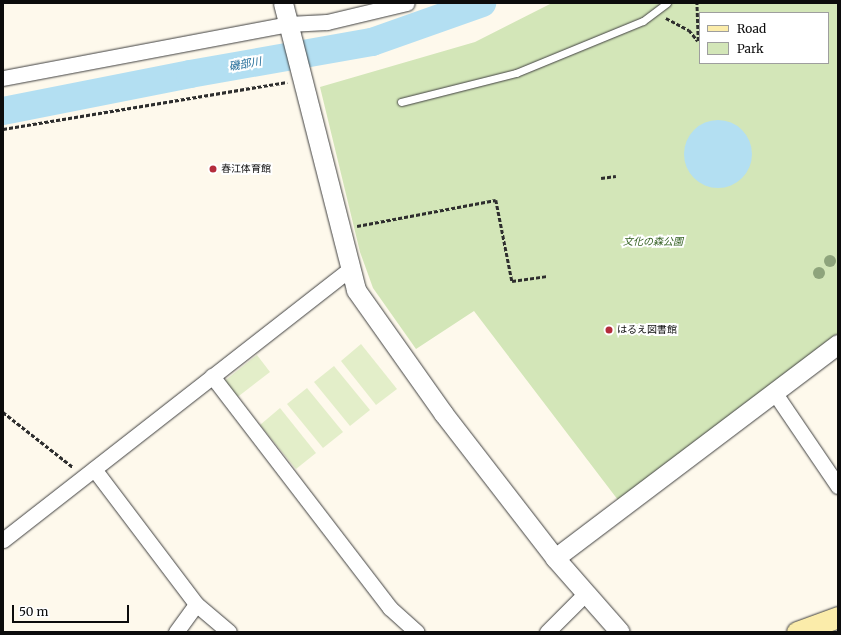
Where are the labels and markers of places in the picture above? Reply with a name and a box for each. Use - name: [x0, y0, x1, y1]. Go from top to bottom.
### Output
- place label: 春江体育館: [221, 163, 271, 175]
- marker: 春江体育館: [208, 164, 218, 174]
- place label: はるえ図書館: [617, 324, 677, 336]
- marker: はるえ図書館: [604, 325, 614, 335]

